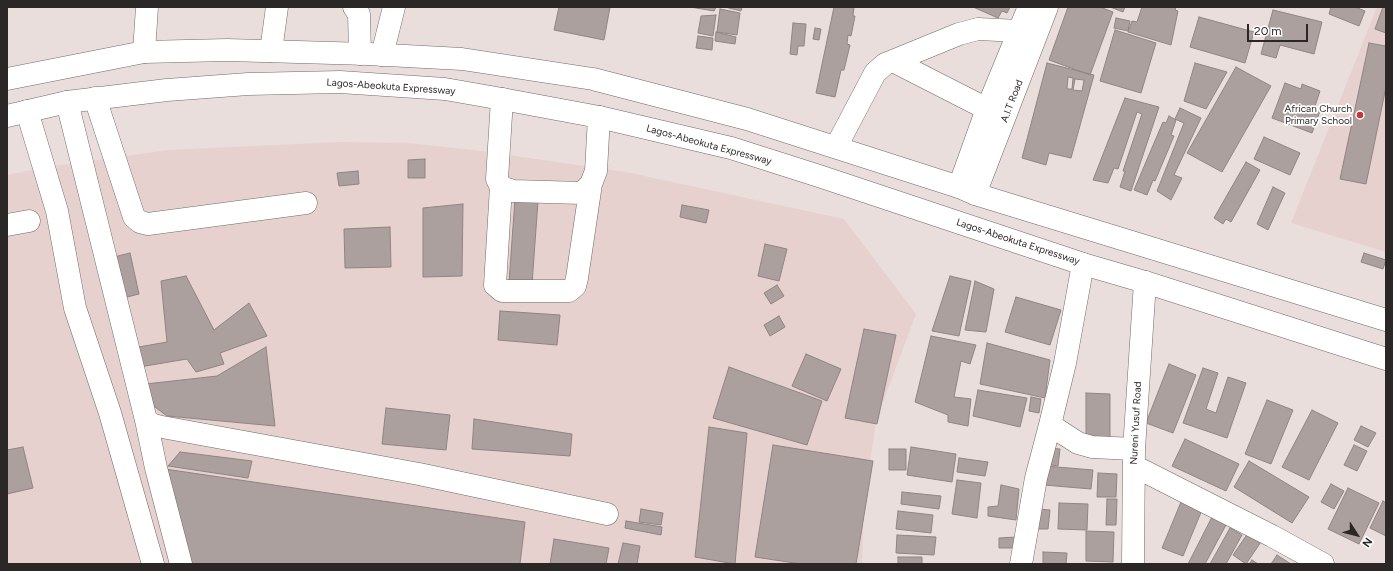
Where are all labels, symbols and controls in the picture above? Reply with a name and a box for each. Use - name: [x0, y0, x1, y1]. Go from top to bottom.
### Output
- scale bar: [1249, 16, 1310, 42]
- text: 20 m: [1254, 24, 1282, 38]
- street label: Lagos-Abeokuta Expressway: [326, 77, 456, 97]
- street label: A.I.T Road: [998, 78, 1026, 124]
- place label: African Church Primary School: [1285, 103, 1352, 126]
- marker: African Church Primary School: [1355, 110, 1365, 120]
- street label: Lagos-Abeokuta Expressway: [645, 122, 773, 168]
- street label: Lagos-Abeokuta Expressway: [955, 216, 1081, 268]
- street label: Nureni Yusuf Road: [1128, 381, 1144, 465]
- north arrow: [1337, 515, 1377, 555]
- text: N: [1359, 535, 1375, 550]

